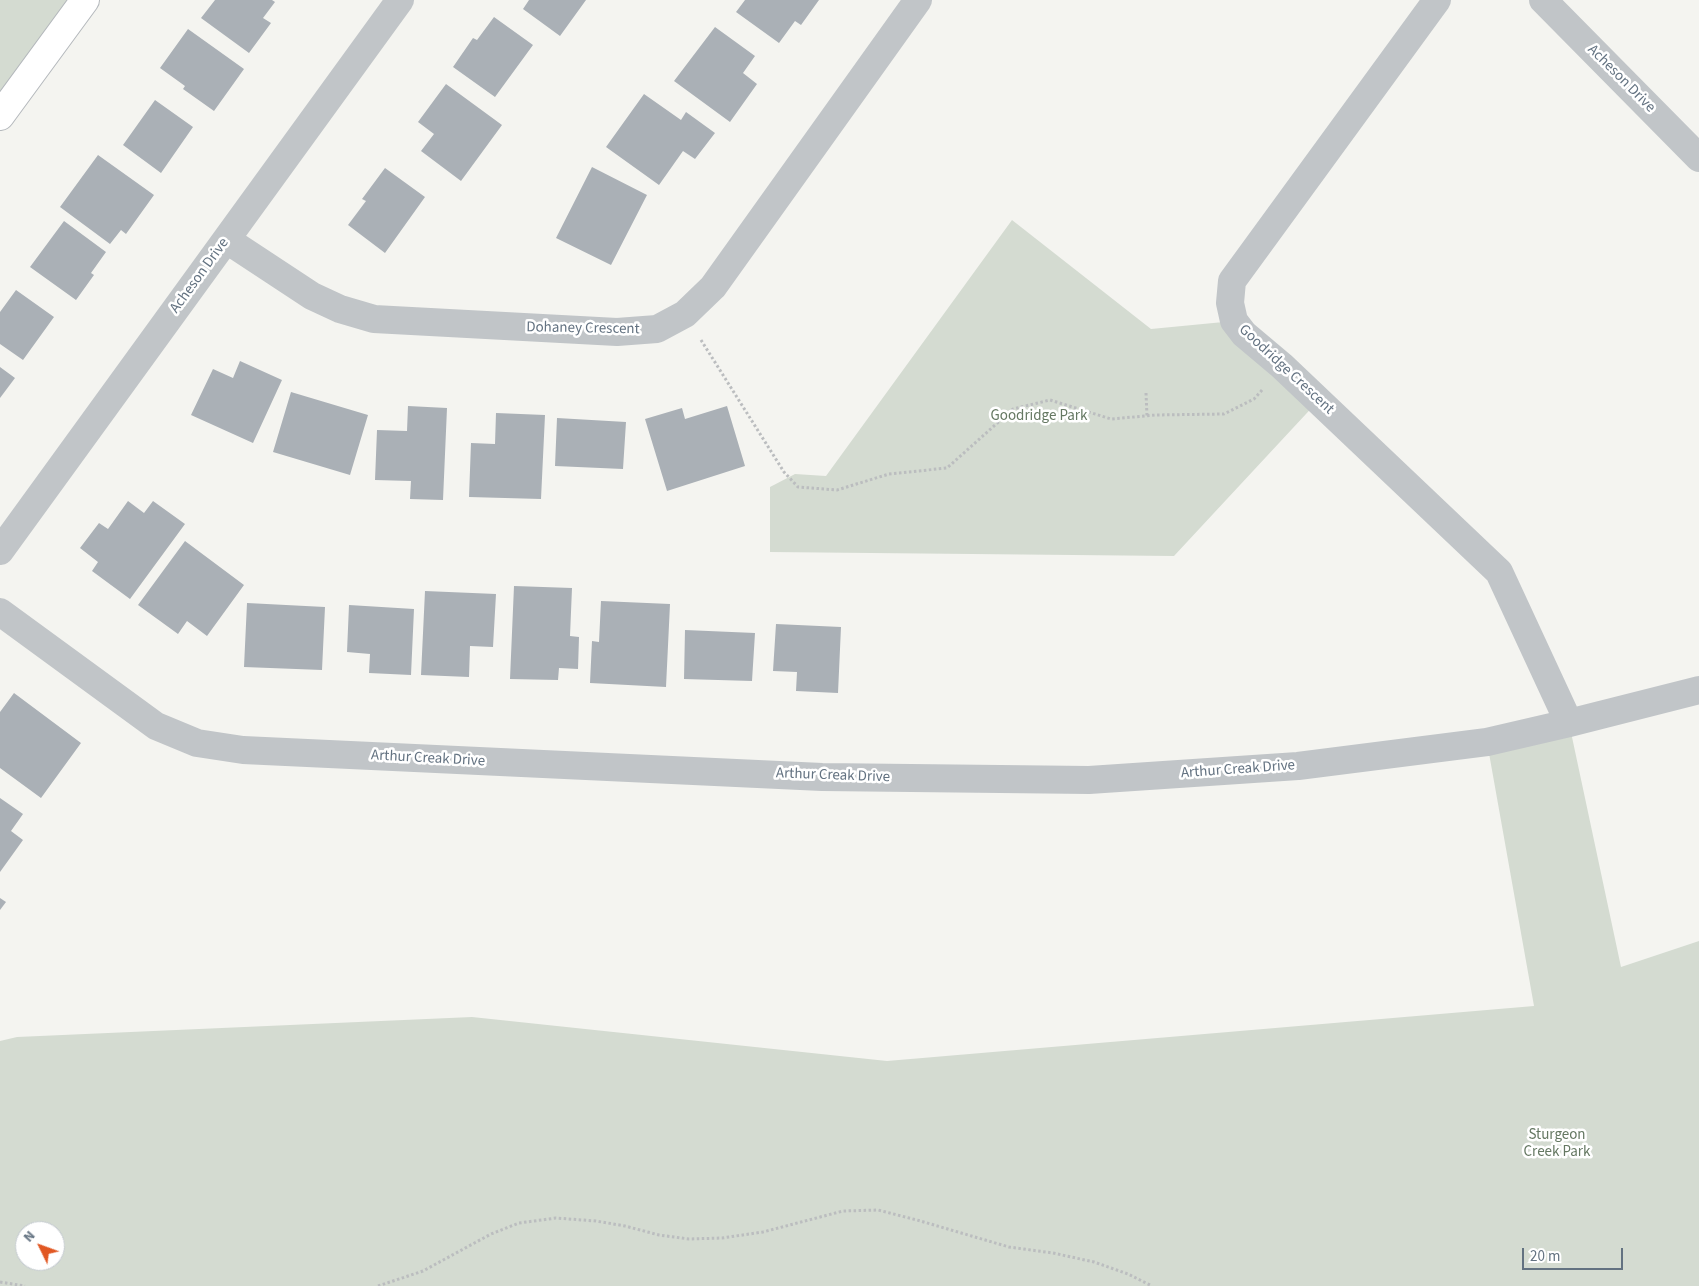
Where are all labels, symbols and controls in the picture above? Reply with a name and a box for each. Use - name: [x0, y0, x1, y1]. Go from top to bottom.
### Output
- street label: Acheson Drive: [1583, 41, 1659, 117]
- street label: Acheson Drive: [167, 235, 233, 317]
- street label: Dohaney Crescent: [526, 319, 640, 339]
- street label: Goodridge Crescent: [1235, 321, 1337, 419]
- park label: Goodridge Park: [991, 408, 1087, 426]
- street label: Arthur Creak Drive: [370, 747, 486, 771]
- street label: Arthur Creak Drive: [1180, 757, 1296, 783]
- street label: Arthur Creak Drive: [776, 765, 890, 787]
- park label: Sturgeon Creek Park: [1524, 1127, 1590, 1162]
- north arrow: [15, 1221, 65, 1271]
- text: N: [19, 1226, 40, 1247]
- scale bar: [1524, 1238, 1625, 1270]
- text: 20 m: [1530, 1246, 1560, 1267]

